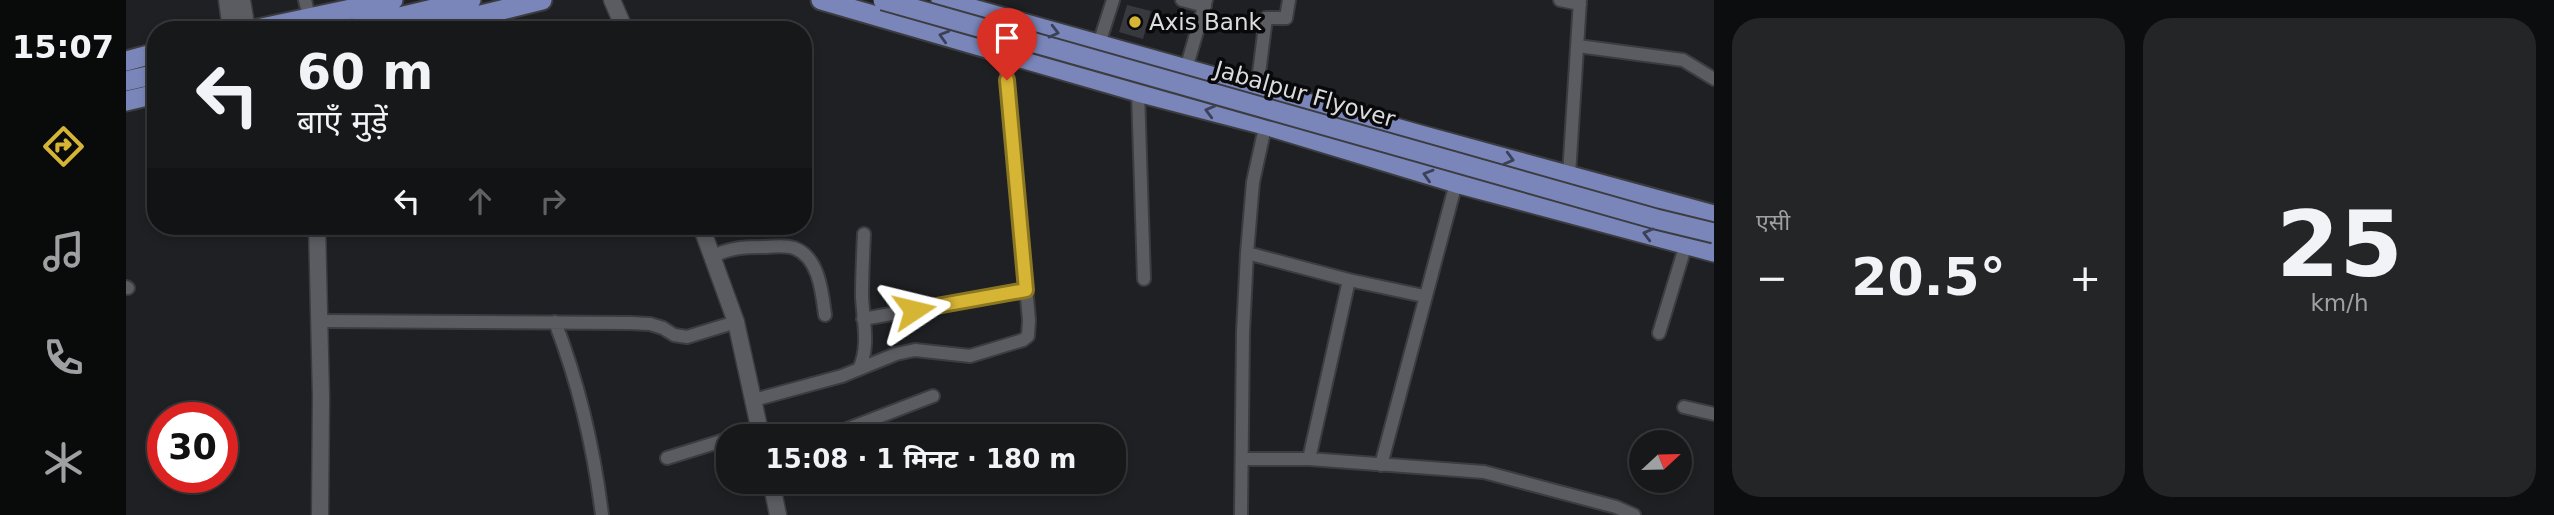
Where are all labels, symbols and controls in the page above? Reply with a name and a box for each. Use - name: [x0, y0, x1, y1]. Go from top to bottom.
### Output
- pin: [977, 8, 1037, 80]
- place label: Axis Bank: [1149, 9, 1262, 35]
- marker: Axis Bank: [1127, 14, 1143, 30]
- icon: arrive: [988, 19, 1026, 57]
- one-way arrow: [1048, 24, 1060, 38]
- text: 15:07: [12, 28, 114, 66]
- one-way arrow: [938, 29, 950, 44]
- text: 60 m: [297, 44, 433, 101]
- icon: left: [182, 49, 273, 140]
- street label: Jabalpur Flyover: [1210, 55, 1399, 132]
- text: बाएँ मुड़ें: [297, 103, 388, 141]
- one-way arrow: [1204, 105, 1216, 119]
- icon: directions: [39, 122, 88, 171]
- one-way arrow: [1503, 151, 1515, 165]
- one-way arrow: [1423, 168, 1435, 183]
- icon: left: [388, 182, 426, 220]
- icon: ahead: [461, 182, 499, 220]
- icon: right: [534, 182, 572, 220]
- text: 25: [2276, 192, 2403, 297]
- text: एसी: [1756, 209, 1790, 235]
- icon: music: [39, 227, 88, 276]
- one-way arrow: [1642, 227, 1654, 242]
- text: 20.5°: [1851, 247, 2006, 307]
- text: −: [1756, 256, 1788, 300]
- text: +: [2069, 256, 2101, 300]
- position arrow: [877, 273, 951, 347]
- text: km/h: [2310, 290, 2369, 316]
- icon: phone: [39, 333, 88, 382]
- speed limit sign: 30: [147, 402, 238, 493]
- north arrow: [1629, 430, 1692, 494]
- map controls: [1629, 430, 1692, 493]
- icon: climate: [39, 438, 88, 487]
- text: 15:08 · 1 मिनट · 180 m: [766, 444, 1076, 474]

